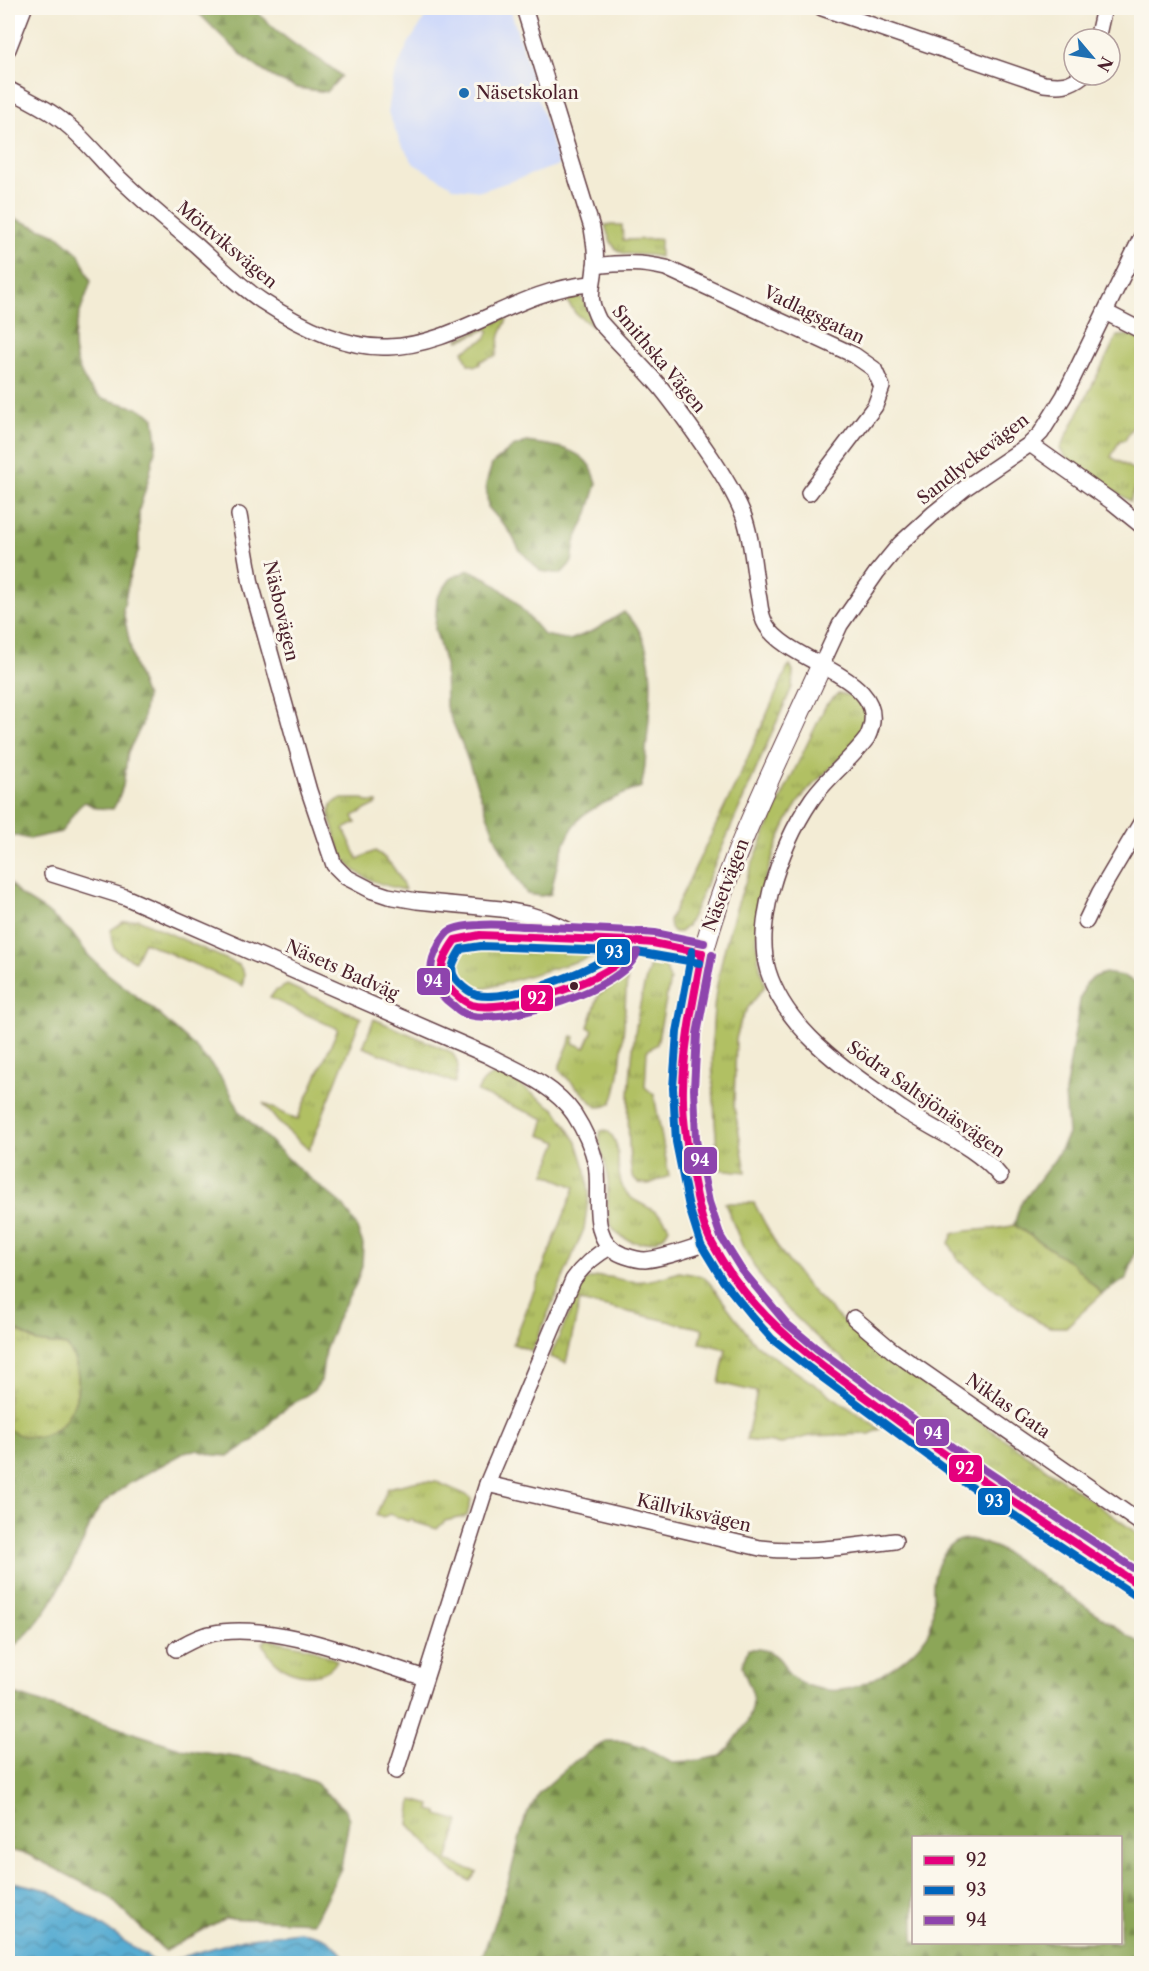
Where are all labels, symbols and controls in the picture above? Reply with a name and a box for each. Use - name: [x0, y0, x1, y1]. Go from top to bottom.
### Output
- north arrow: [1062, 27, 1122, 87]
- text: N: [1093, 53, 1117, 75]
- place label: Näsetskolan: [476, 82, 579, 104]
- marker: Näsetskolan: [457, 86, 471, 100]
- street label: Möttviksvägen: [172, 197, 282, 293]
- street label: Vadlagsgatan: [759, 281, 868, 349]
- street label: Smithska Vägen: [608, 301, 710, 417]
- street label: Sandlyckevägen: [913, 409, 1033, 509]
- street label: Näsbovägen: [259, 559, 303, 663]
- street label: Näsetvägen: [698, 835, 754, 935]
- street label: Näsets Badväg: [282, 935, 403, 1005]
- line badge: 93: [596, 938, 631, 966]
- text: 93: [605, 942, 623, 962]
- line badge: 94: [416, 967, 451, 996]
- text: 94: [423, 971, 443, 991]
- unlabelled marker: [568, 980, 580, 992]
- line badge: 92: [520, 984, 554, 1012]
- text: 92: [528, 988, 547, 1008]
- street label: Södra Saltsjönäsvägen: [843, 1036, 1009, 1162]
- line badge: 94: [683, 1146, 718, 1175]
- text: 94: [690, 1150, 710, 1170]
- street label: Niklas Gata: [962, 1369, 1055, 1443]
- line badge: 94: [915, 1418, 950, 1447]
- text: 94: [923, 1423, 943, 1443]
- line badge: 92: [948, 1454, 983, 1483]
- text: 92: [956, 1458, 975, 1478]
- line badge: 93: [977, 1487, 1011, 1516]
- street label: Källviksvägen: [635, 1489, 753, 1537]
- text: 93: [985, 1491, 1003, 1511]
- legend: [912, 1836, 1122, 1944]
- text: 92: [966, 1849, 987, 1871]
- text: 93: [966, 1879, 986, 1901]
- text: 94: [966, 1909, 987, 1931]

